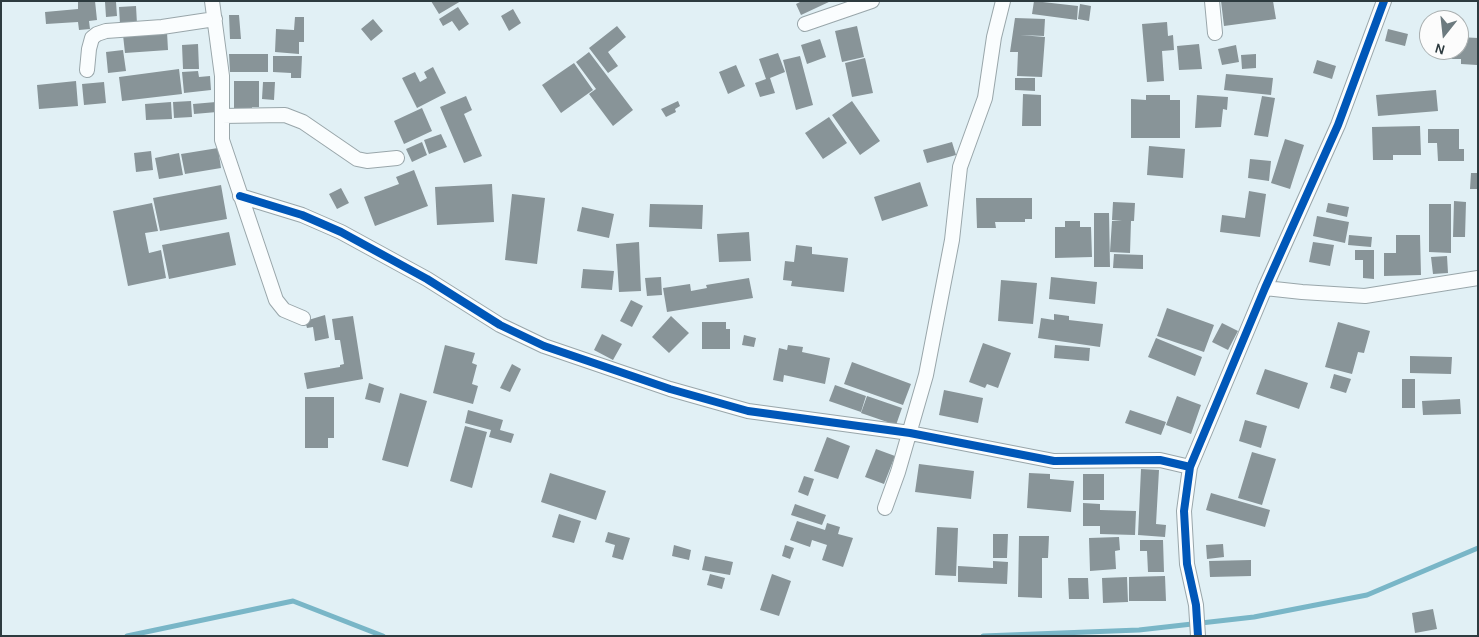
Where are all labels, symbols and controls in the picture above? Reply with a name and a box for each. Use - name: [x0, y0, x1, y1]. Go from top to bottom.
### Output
- north arrow: [1419, 10, 1469, 60]
- text: N: [1433, 39, 1447, 58]

